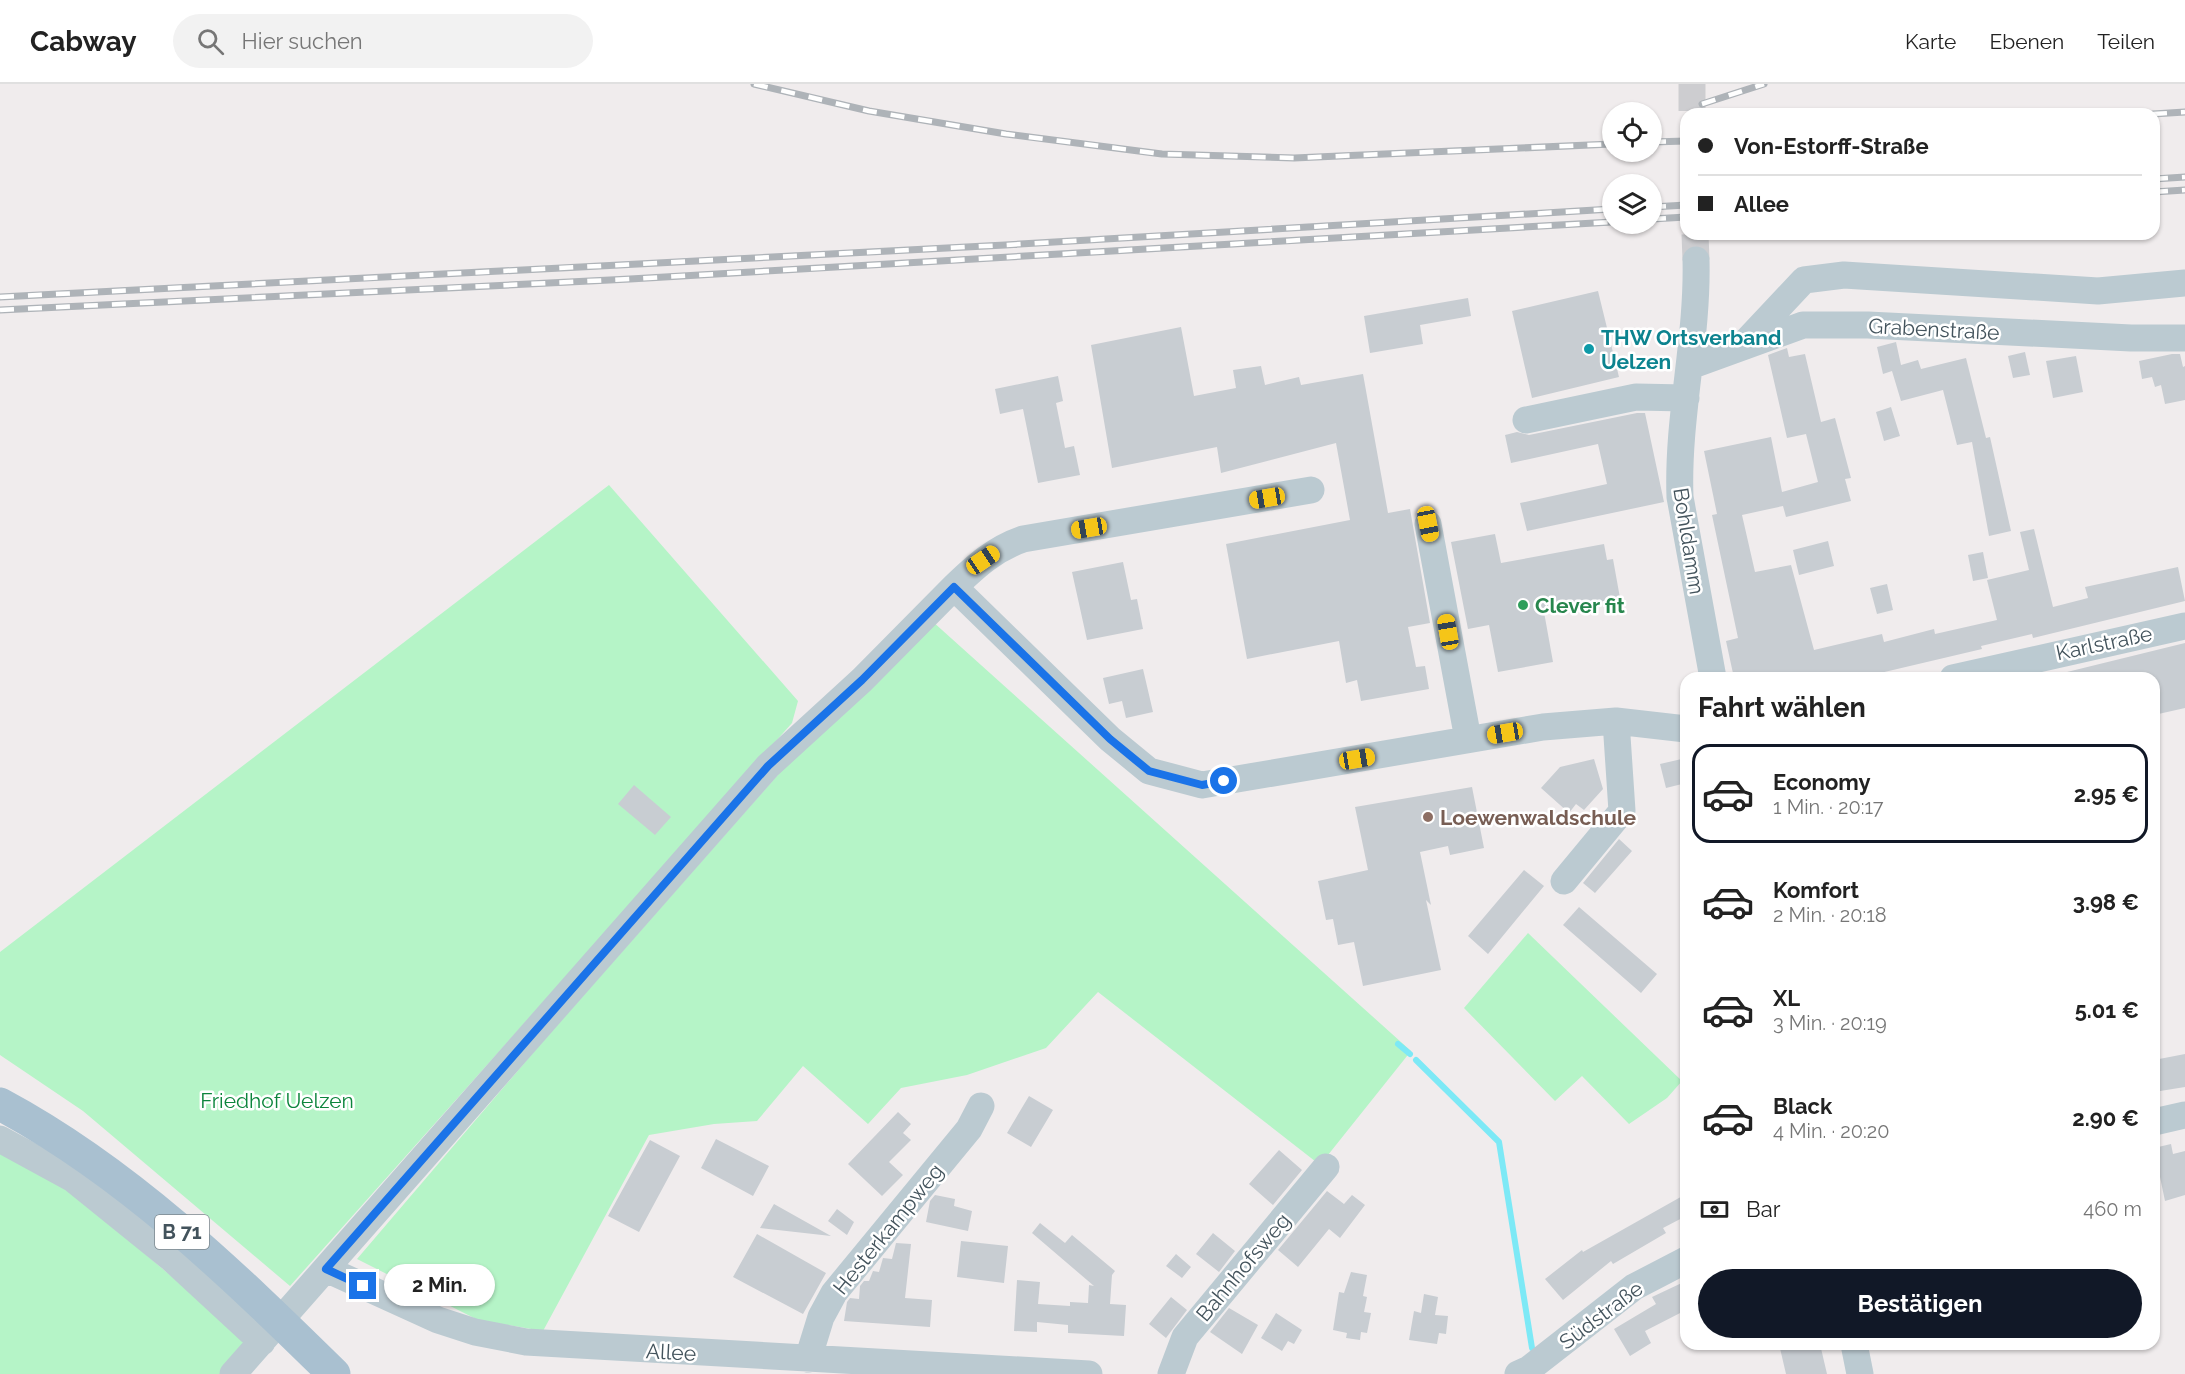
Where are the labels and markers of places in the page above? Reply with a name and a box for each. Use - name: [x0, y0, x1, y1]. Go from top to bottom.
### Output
- place label: THW Ortsverband Uelzen: [1601, 325, 1782, 374]
- marker: THW Ortsverband Uelzen: [1582, 342, 1596, 356]
- place label: Clever fit: [1535, 593, 1625, 618]
- marker: Clever fit: [1516, 598, 1530, 612]
- place label: Loewenwaldschule: [1440, 805, 1637, 830]
- marker: Loewenwaldschule: [1421, 810, 1435, 824]

